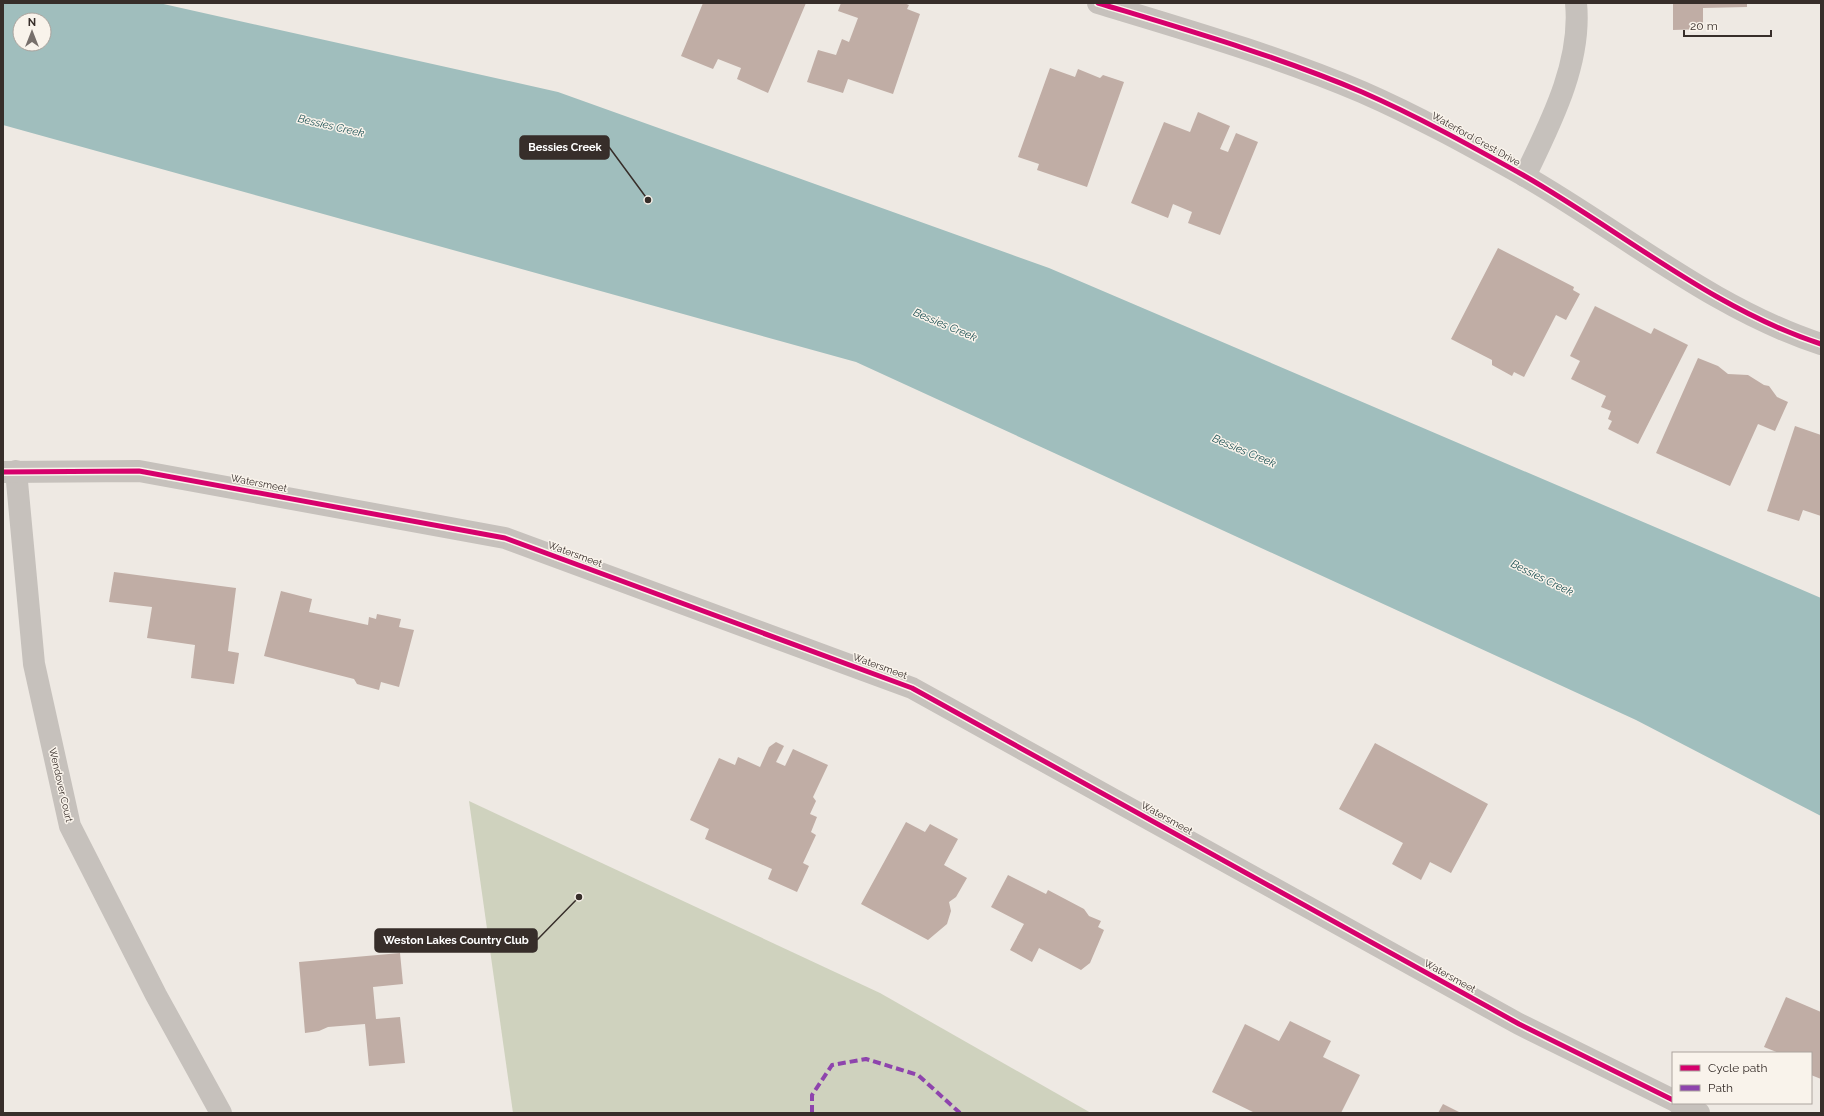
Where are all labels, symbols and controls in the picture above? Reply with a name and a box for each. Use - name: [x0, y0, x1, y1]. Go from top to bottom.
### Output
- north arrow: [12, 12, 52, 52]
- scale bar: [1684, 12, 1771, 38]
- text: N: [28, 16, 36, 29]
- text: 20 m: [1690, 19, 1718, 33]
- street label: Waterford Crest Drive: [1430, 110, 1522, 168]
- water label: Bessies Creek: [296, 112, 366, 140]
- callout: Bessies Creek: [520, 136, 609, 159]
- text: Bessies Creek: [528, 141, 603, 154]
- water label: Bessies Creek: [911, 306, 979, 344]
- water label: Bessies Creek: [1210, 432, 1278, 470]
- street label: Watersmeet: [230, 472, 289, 494]
- street label: Watersmeet: [546, 539, 604, 569]
- water label: Bessies Creek: [1509, 557, 1575, 599]
- street label: Watersmeet: [851, 651, 909, 681]
- street label: Wendover Court: [47, 747, 75, 824]
- street label: Watersmeet: [1139, 799, 1195, 837]
- callout: Weston Lakes Country Club: [375, 929, 537, 952]
- text: Weston Lakes Country Club: [383, 934, 529, 947]
- street label: Watersmeet: [1422, 957, 1478, 995]
- legend: [1672, 1052, 1812, 1104]
- text: Cycle path: [1708, 1061, 1767, 1075]
- text: Path: [1708, 1081, 1733, 1095]

